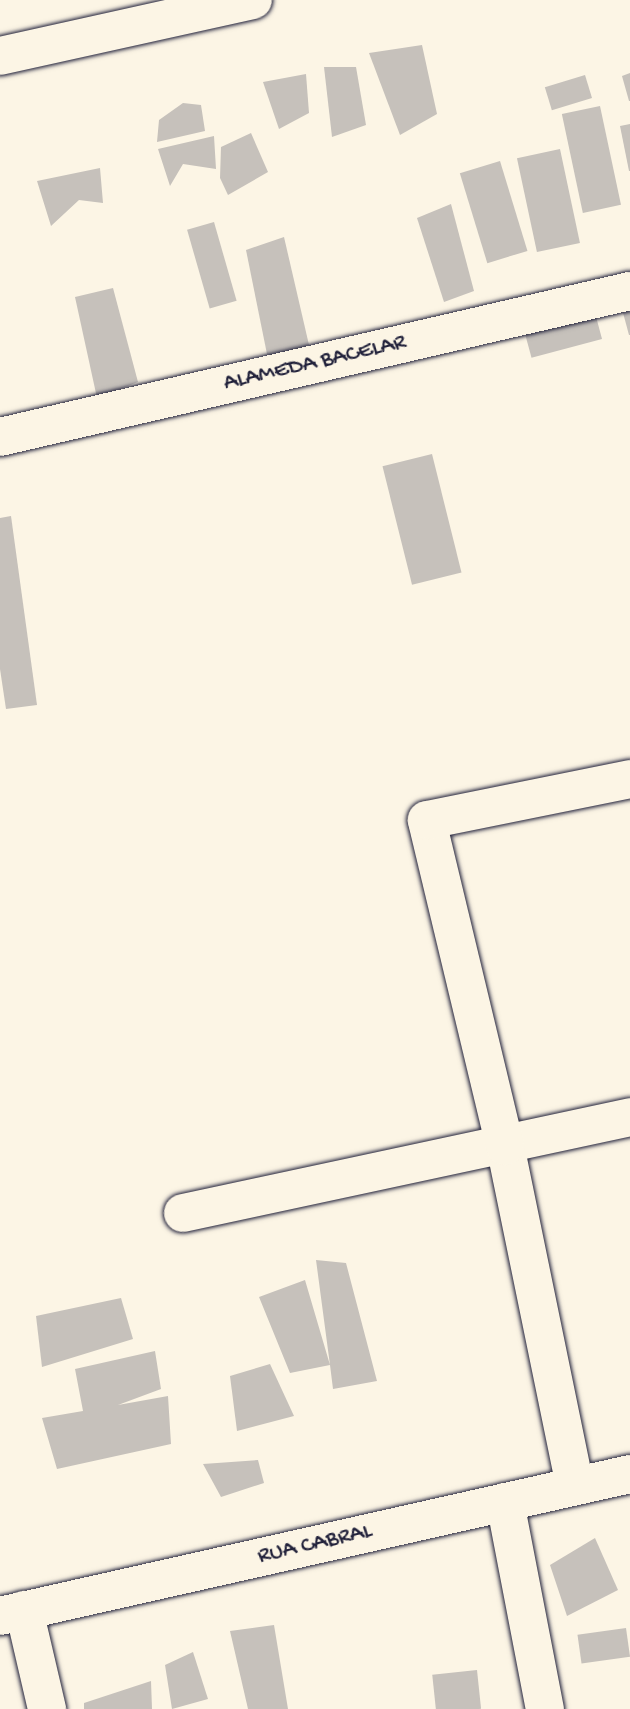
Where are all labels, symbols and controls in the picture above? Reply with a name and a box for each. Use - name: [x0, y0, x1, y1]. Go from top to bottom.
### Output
- street label: ALAMEDA BACELAR: [221, 330, 409, 398]
- street label: RUA CABRAL: [255, 1518, 375, 1572]

